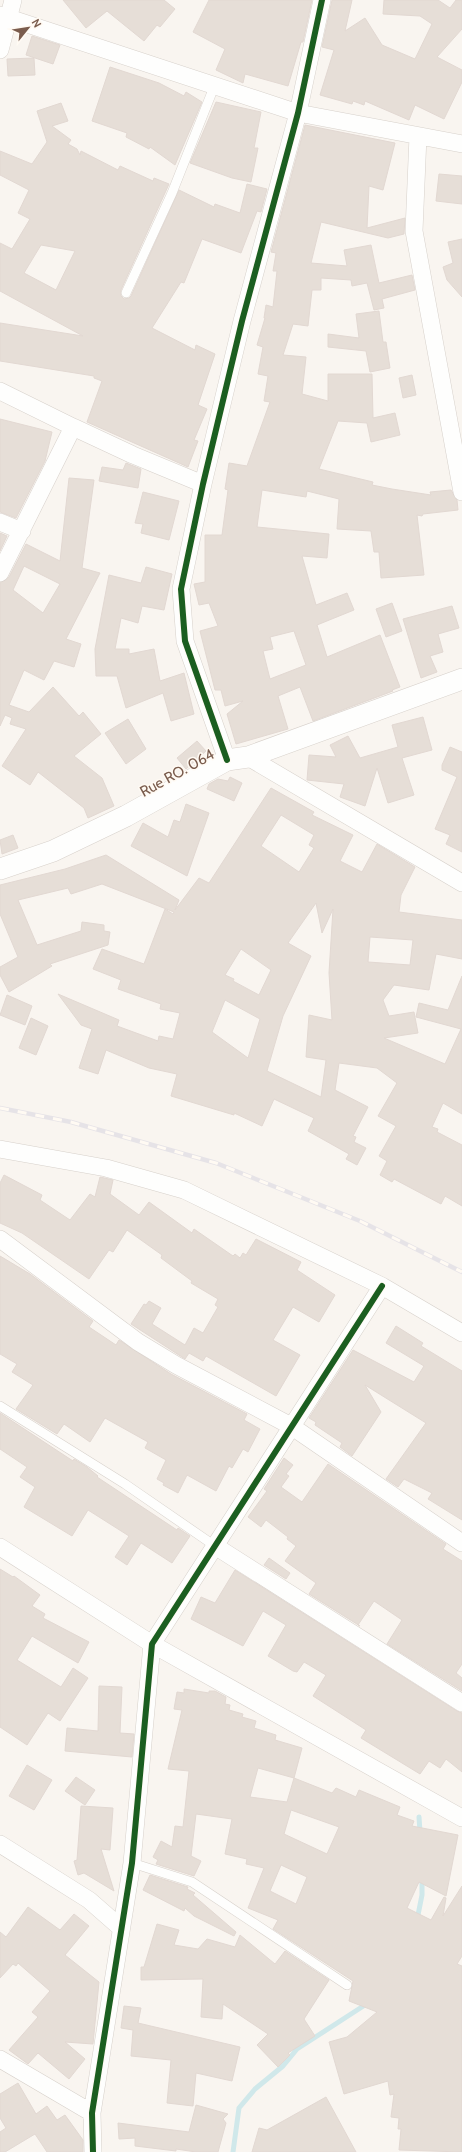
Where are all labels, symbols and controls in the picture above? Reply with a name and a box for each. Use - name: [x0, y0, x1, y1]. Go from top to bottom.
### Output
- north arrow: [8, 8, 48, 48]
- text: N: [29, 16, 45, 30]
- street label: Rue RO. 064: [137, 745, 218, 801]

